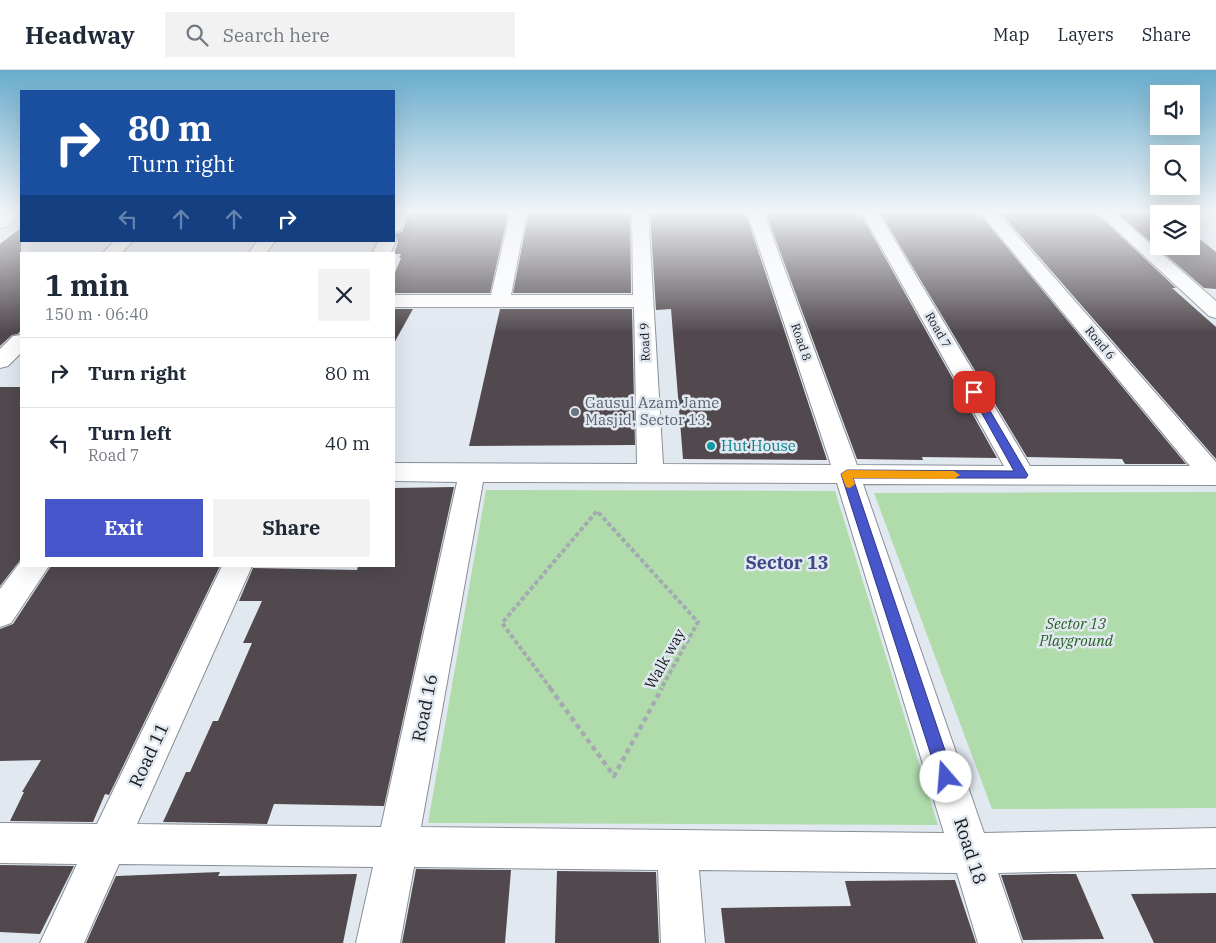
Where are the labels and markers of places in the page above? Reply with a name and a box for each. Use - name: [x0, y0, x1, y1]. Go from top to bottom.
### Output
- pin: [953, 371, 995, 413]
- place label: Gausul Azam Jame Masjid, Sector 13.: [585, 393, 719, 429]
- marker: Gausul Azam Jame Masjid, Sector 13.: [569, 406, 581, 418]
- place label: Hut House: [721, 436, 796, 455]
- marker: Hut House: [705, 440, 717, 452]

